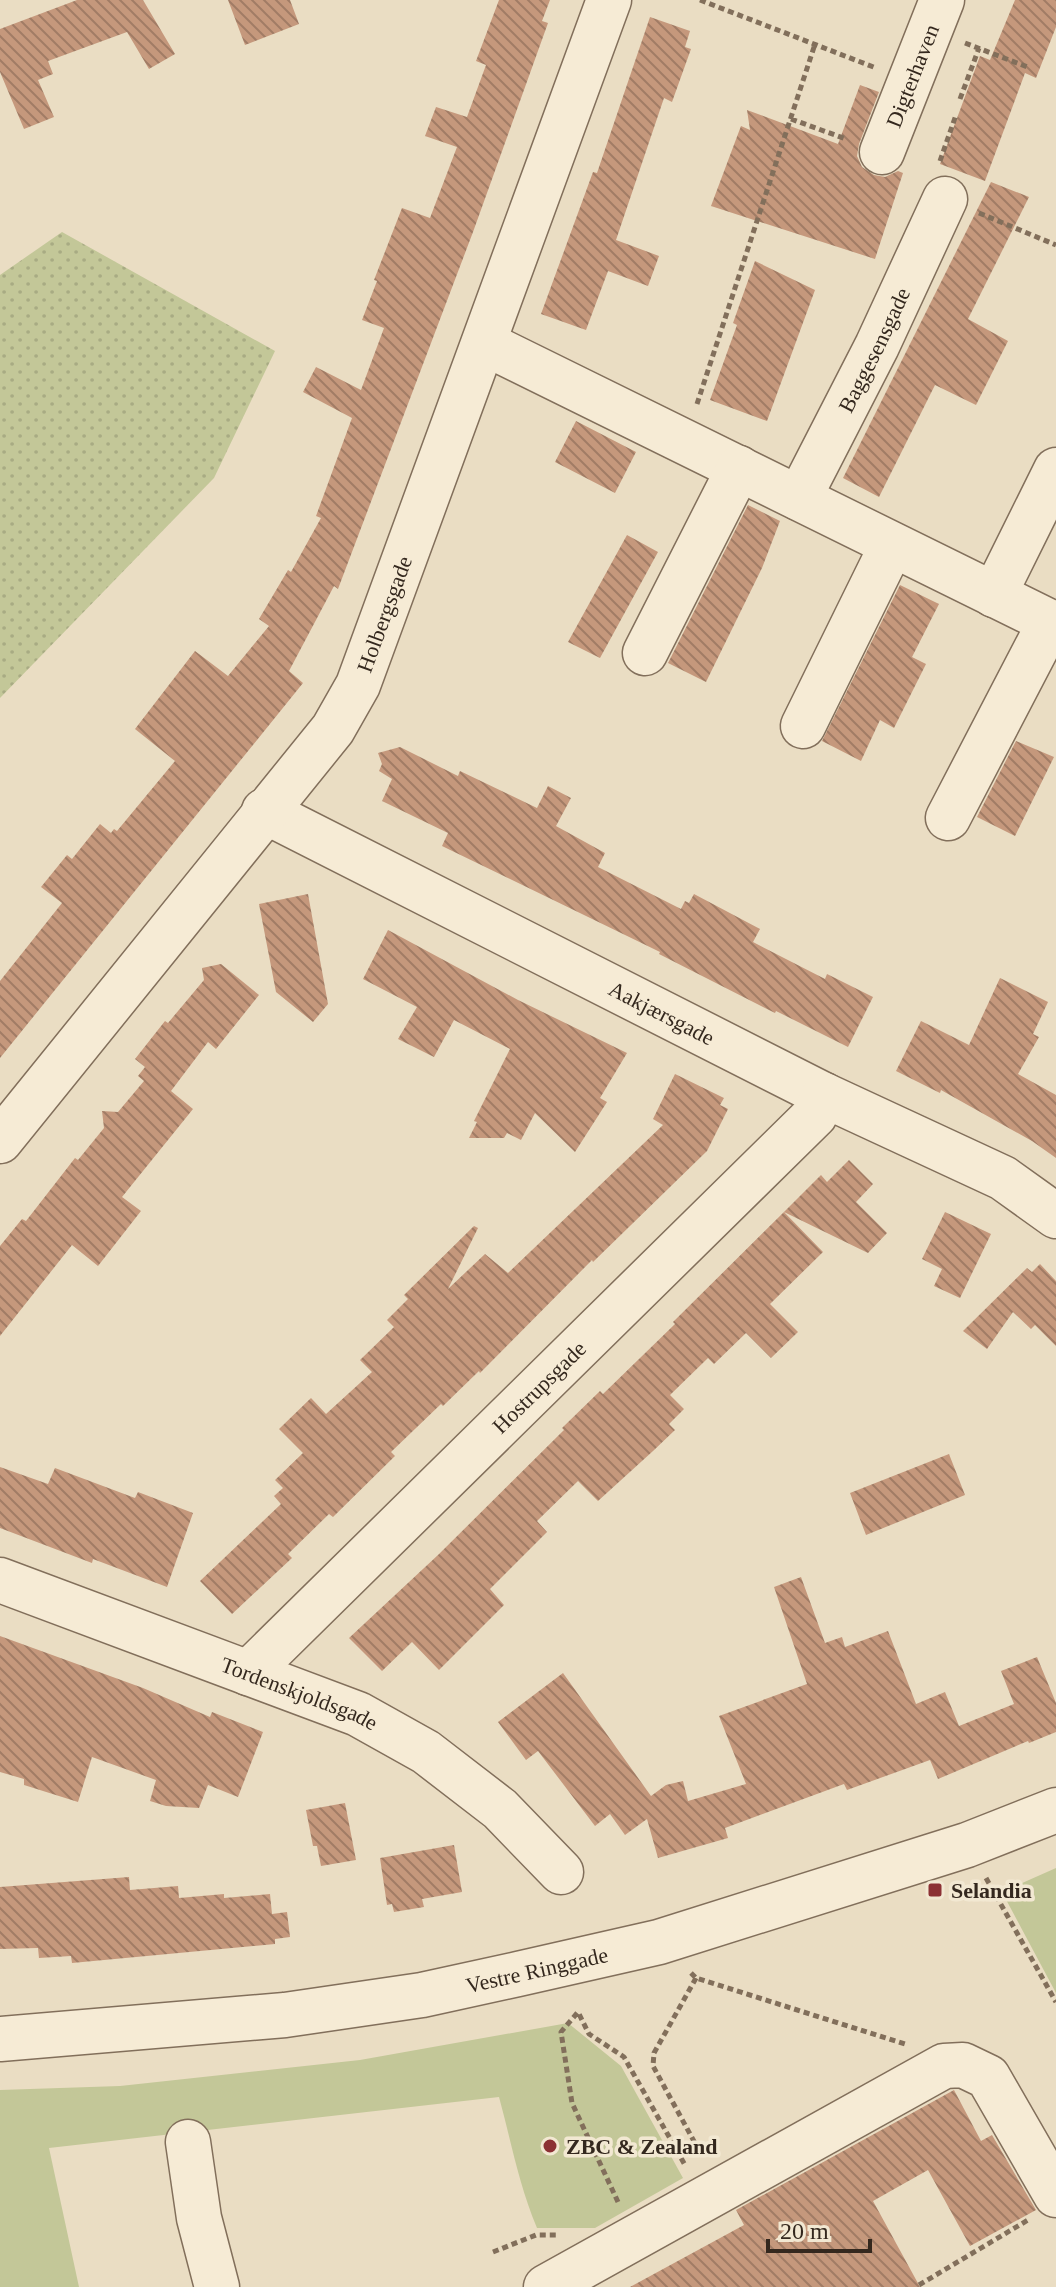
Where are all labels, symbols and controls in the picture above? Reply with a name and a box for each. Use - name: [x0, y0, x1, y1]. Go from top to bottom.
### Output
- street label: Digterhaven: [881, 21, 944, 131]
- street label: Baggesensgade: [833, 284, 915, 417]
- street label: Holbergsgade: [352, 553, 417, 676]
- street label: Aakjærsgade: [605, 976, 718, 1050]
- street label: Hostrupsgade: [487, 1336, 591, 1439]
- street label: Tordenskjoldsgade: [217, 1652, 382, 1735]
- place label: Selandia: [951, 1878, 1032, 1903]
- marker: Selandia: [926, 1881, 944, 1899]
- street label: Vestre Ringgade: [464, 1942, 610, 1998]
- place label: ZBC & Zealand: [566, 2134, 718, 2159]
- marker: ZBC & Zealand: [541, 2137, 559, 2155]
- scale bar: [768, 2203, 870, 2253]
- text: 20 m: [780, 2218, 829, 2244]

